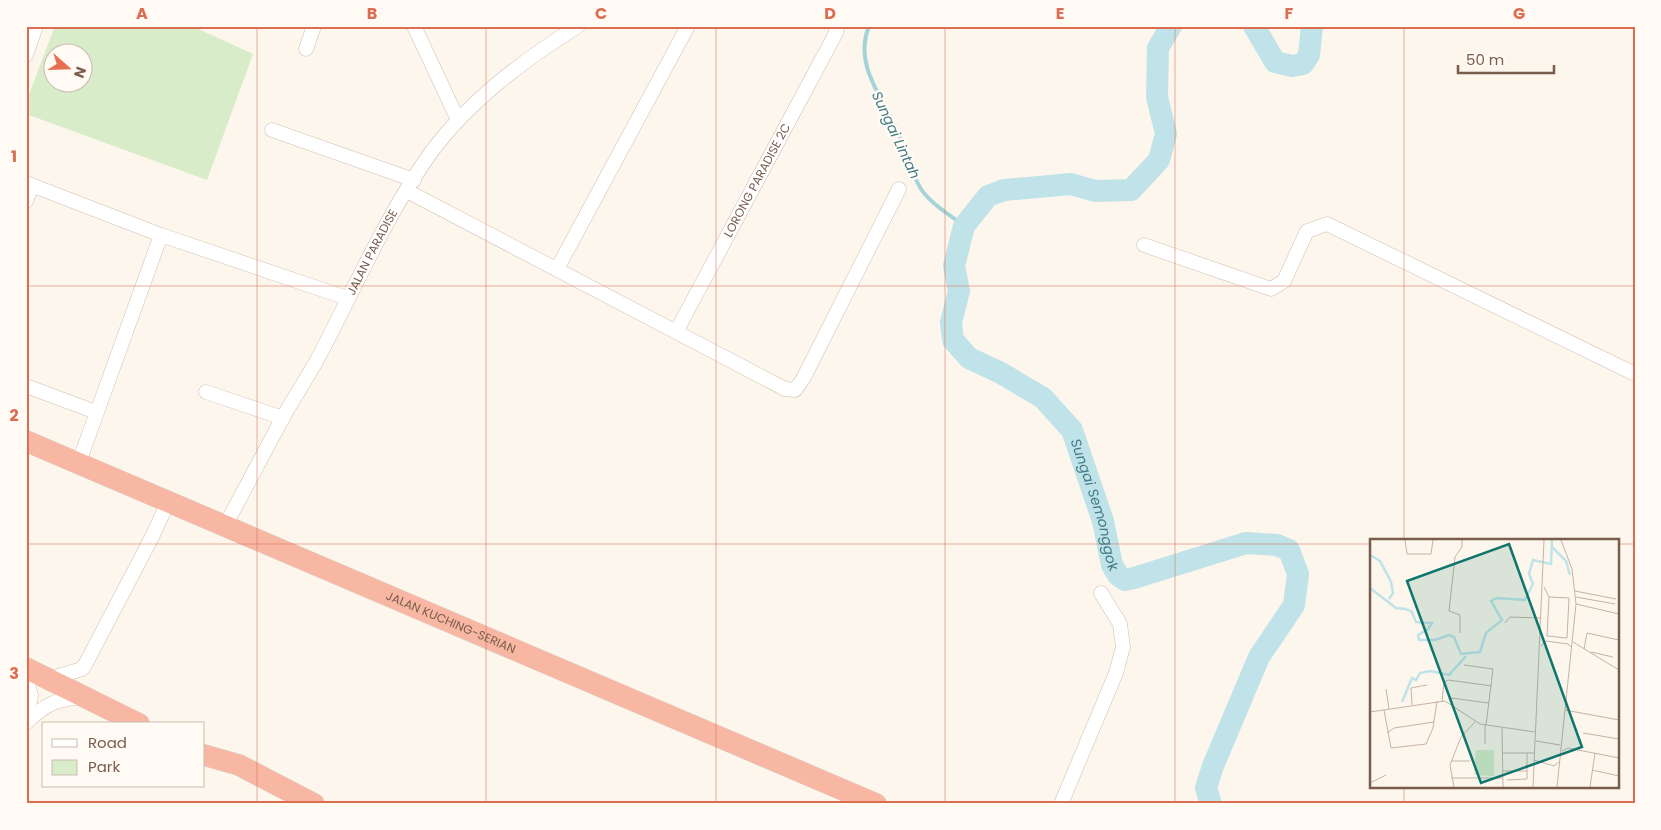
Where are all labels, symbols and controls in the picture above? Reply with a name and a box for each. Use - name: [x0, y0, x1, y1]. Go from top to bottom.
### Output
- text: A: [136, 2, 148, 25]
- text: B: [367, 2, 377, 25]
- text: C: [595, 2, 607, 25]
- text: D: [824, 2, 836, 25]
- text: E: [1056, 2, 1064, 25]
- text: F: [1285, 2, 1294, 25]
- text: G: [1513, 2, 1525, 25]
- north arrow: [42, 42, 92, 92]
- scale bar: [1458, 42, 1555, 74]
- text: 50 m: [1466, 49, 1504, 70]
- text: N: [69, 64, 91, 81]
- water label: Sungai Lintah: [867, 88, 925, 182]
- street label: LORONG PARADISE 2C: [719, 120, 794, 240]
- text: 1: [11, 145, 17, 168]
- street label: JALAN PARADISE: [342, 206, 401, 298]
- text: 2: [9, 404, 19, 427]
- water label: Sungai Semonggok: [1066, 436, 1124, 576]
- inset map: [1370, 539, 1618, 788]
- street label: JALAN KUCHING-SERIAN: [384, 587, 519, 657]
- text: 3: [9, 662, 19, 685]
- legend: [42, 722, 205, 788]
- text: Road: [88, 732, 127, 753]
- text: Park: [88, 756, 120, 777]

